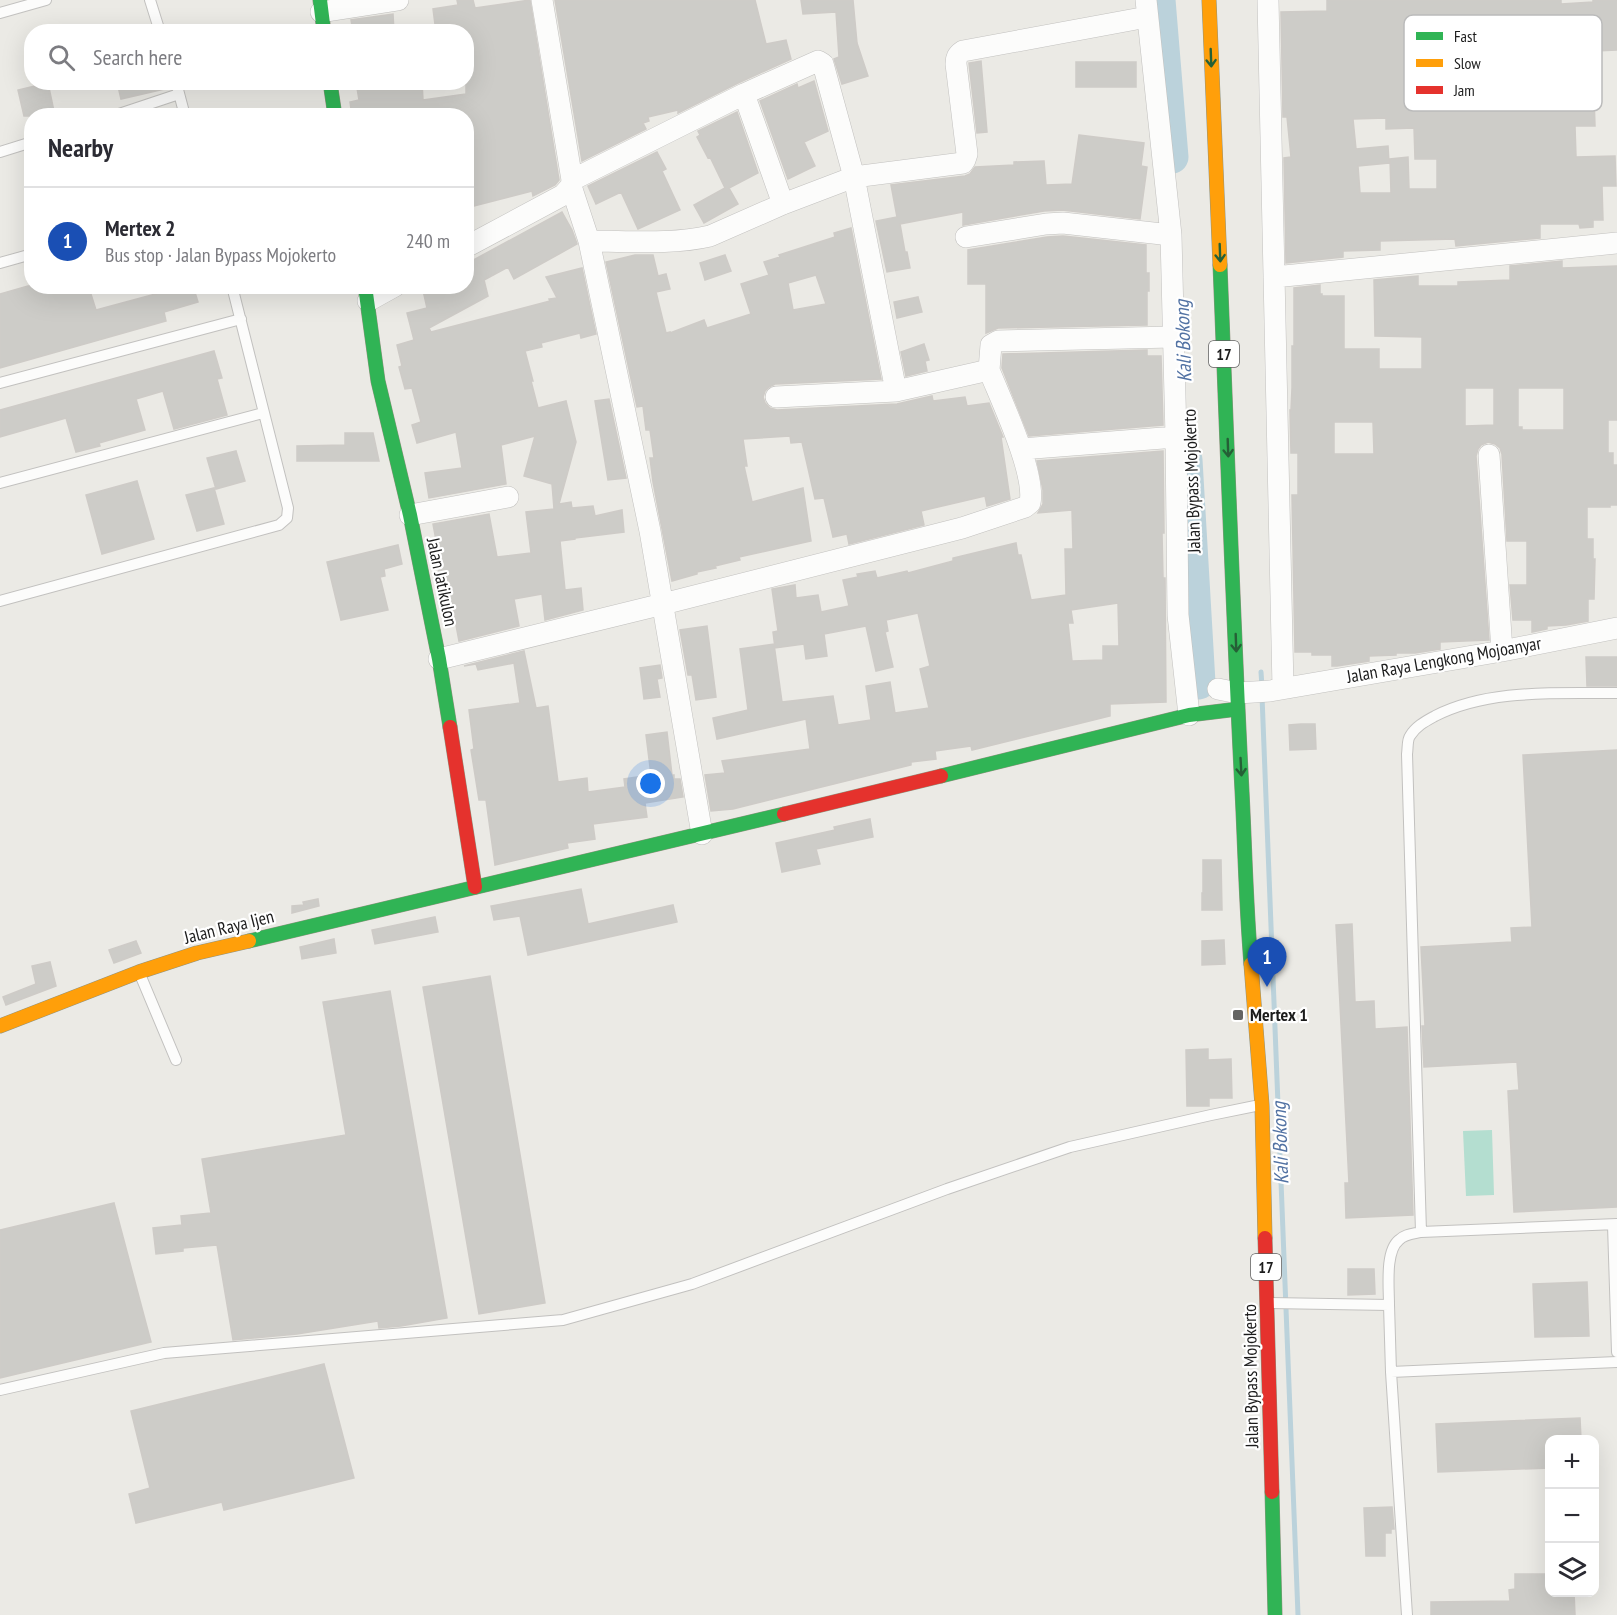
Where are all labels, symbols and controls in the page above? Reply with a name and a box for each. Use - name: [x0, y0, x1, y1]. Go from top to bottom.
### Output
- legend: [1404, 15, 1602, 111]
- search box: [24, 24, 474, 90]
- text: Fast: [1454, 26, 1477, 46]
- icon: search: [45, 41, 78, 74]
- text: Search here: [93, 43, 182, 71]
- one-way arrow: [1206, 48, 1217, 68]
- text: Slow: [1454, 53, 1481, 73]
- text: Jam: [1453, 80, 1475, 100]
- text: Nearby: [48, 131, 113, 164]
- text: Mertex 2: [105, 214, 176, 242]
- text: 1: [63, 228, 72, 254]
- text: 240 m: [406, 228, 450, 254]
- text: Bus stop · Jalan Bypass Mojokerto: [105, 242, 336, 268]
- one-way arrow: [1214, 243, 1225, 263]
- water label: Kali Bokong: [1169, 298, 1197, 383]
- road number: 17: [1209, 341, 1239, 367]
- street label: Jalan Bypass Mojokerto: [1177, 408, 1206, 554]
- one-way arrow: [1222, 438, 1233, 458]
- street label: Jalan Jatikulon: [422, 535, 463, 628]
- street label: Jalan Raya Lengkong Mojoanyar: [1344, 631, 1543, 688]
- one-way arrow: [1230, 632, 1241, 652]
- one-way arrow: [1236, 756, 1247, 776]
- your location: [636, 769, 665, 798]
- street label: Jalan Raya Ijen: [181, 904, 276, 949]
- pin: 1: [1248, 938, 1286, 987]
- place label: Mertex 1: [1250, 1003, 1308, 1026]
- marker: Mertex 1: [1231, 1008, 1245, 1022]
- water label: Kali Bokong: [1266, 1100, 1294, 1185]
- road number: 17: [1251, 1254, 1281, 1280]
- street label: Jalan Bypass Mojokerto: [1238, 1304, 1263, 1449]
- map controls: [1545, 1435, 1599, 1597]
- button: +: [1545, 1435, 1599, 1489]
- button: −: [1545, 1489, 1599, 1543]
- button: layers: [1545, 1543, 1599, 1597]

